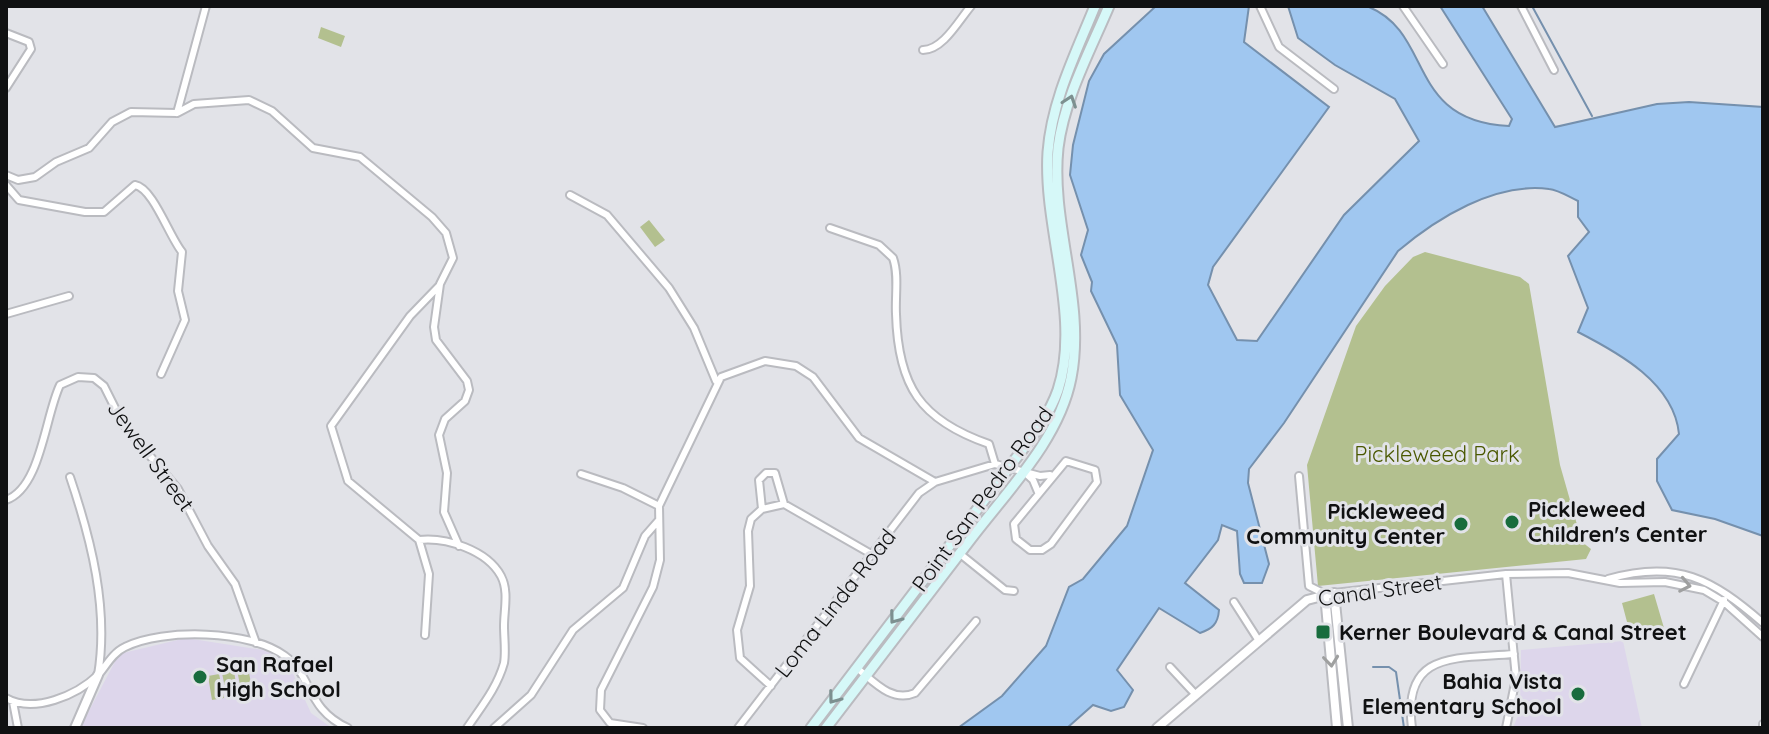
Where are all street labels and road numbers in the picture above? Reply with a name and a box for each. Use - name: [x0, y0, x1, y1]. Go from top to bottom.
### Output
- street label: Jewell Street: [101, 395, 201, 517]
- street label: Point San Pedro Road: [905, 401, 1059, 597]
- street label: Loma Linda Road: [768, 523, 902, 683]
- street label: Canal Street: [1316, 567, 1444, 613]

